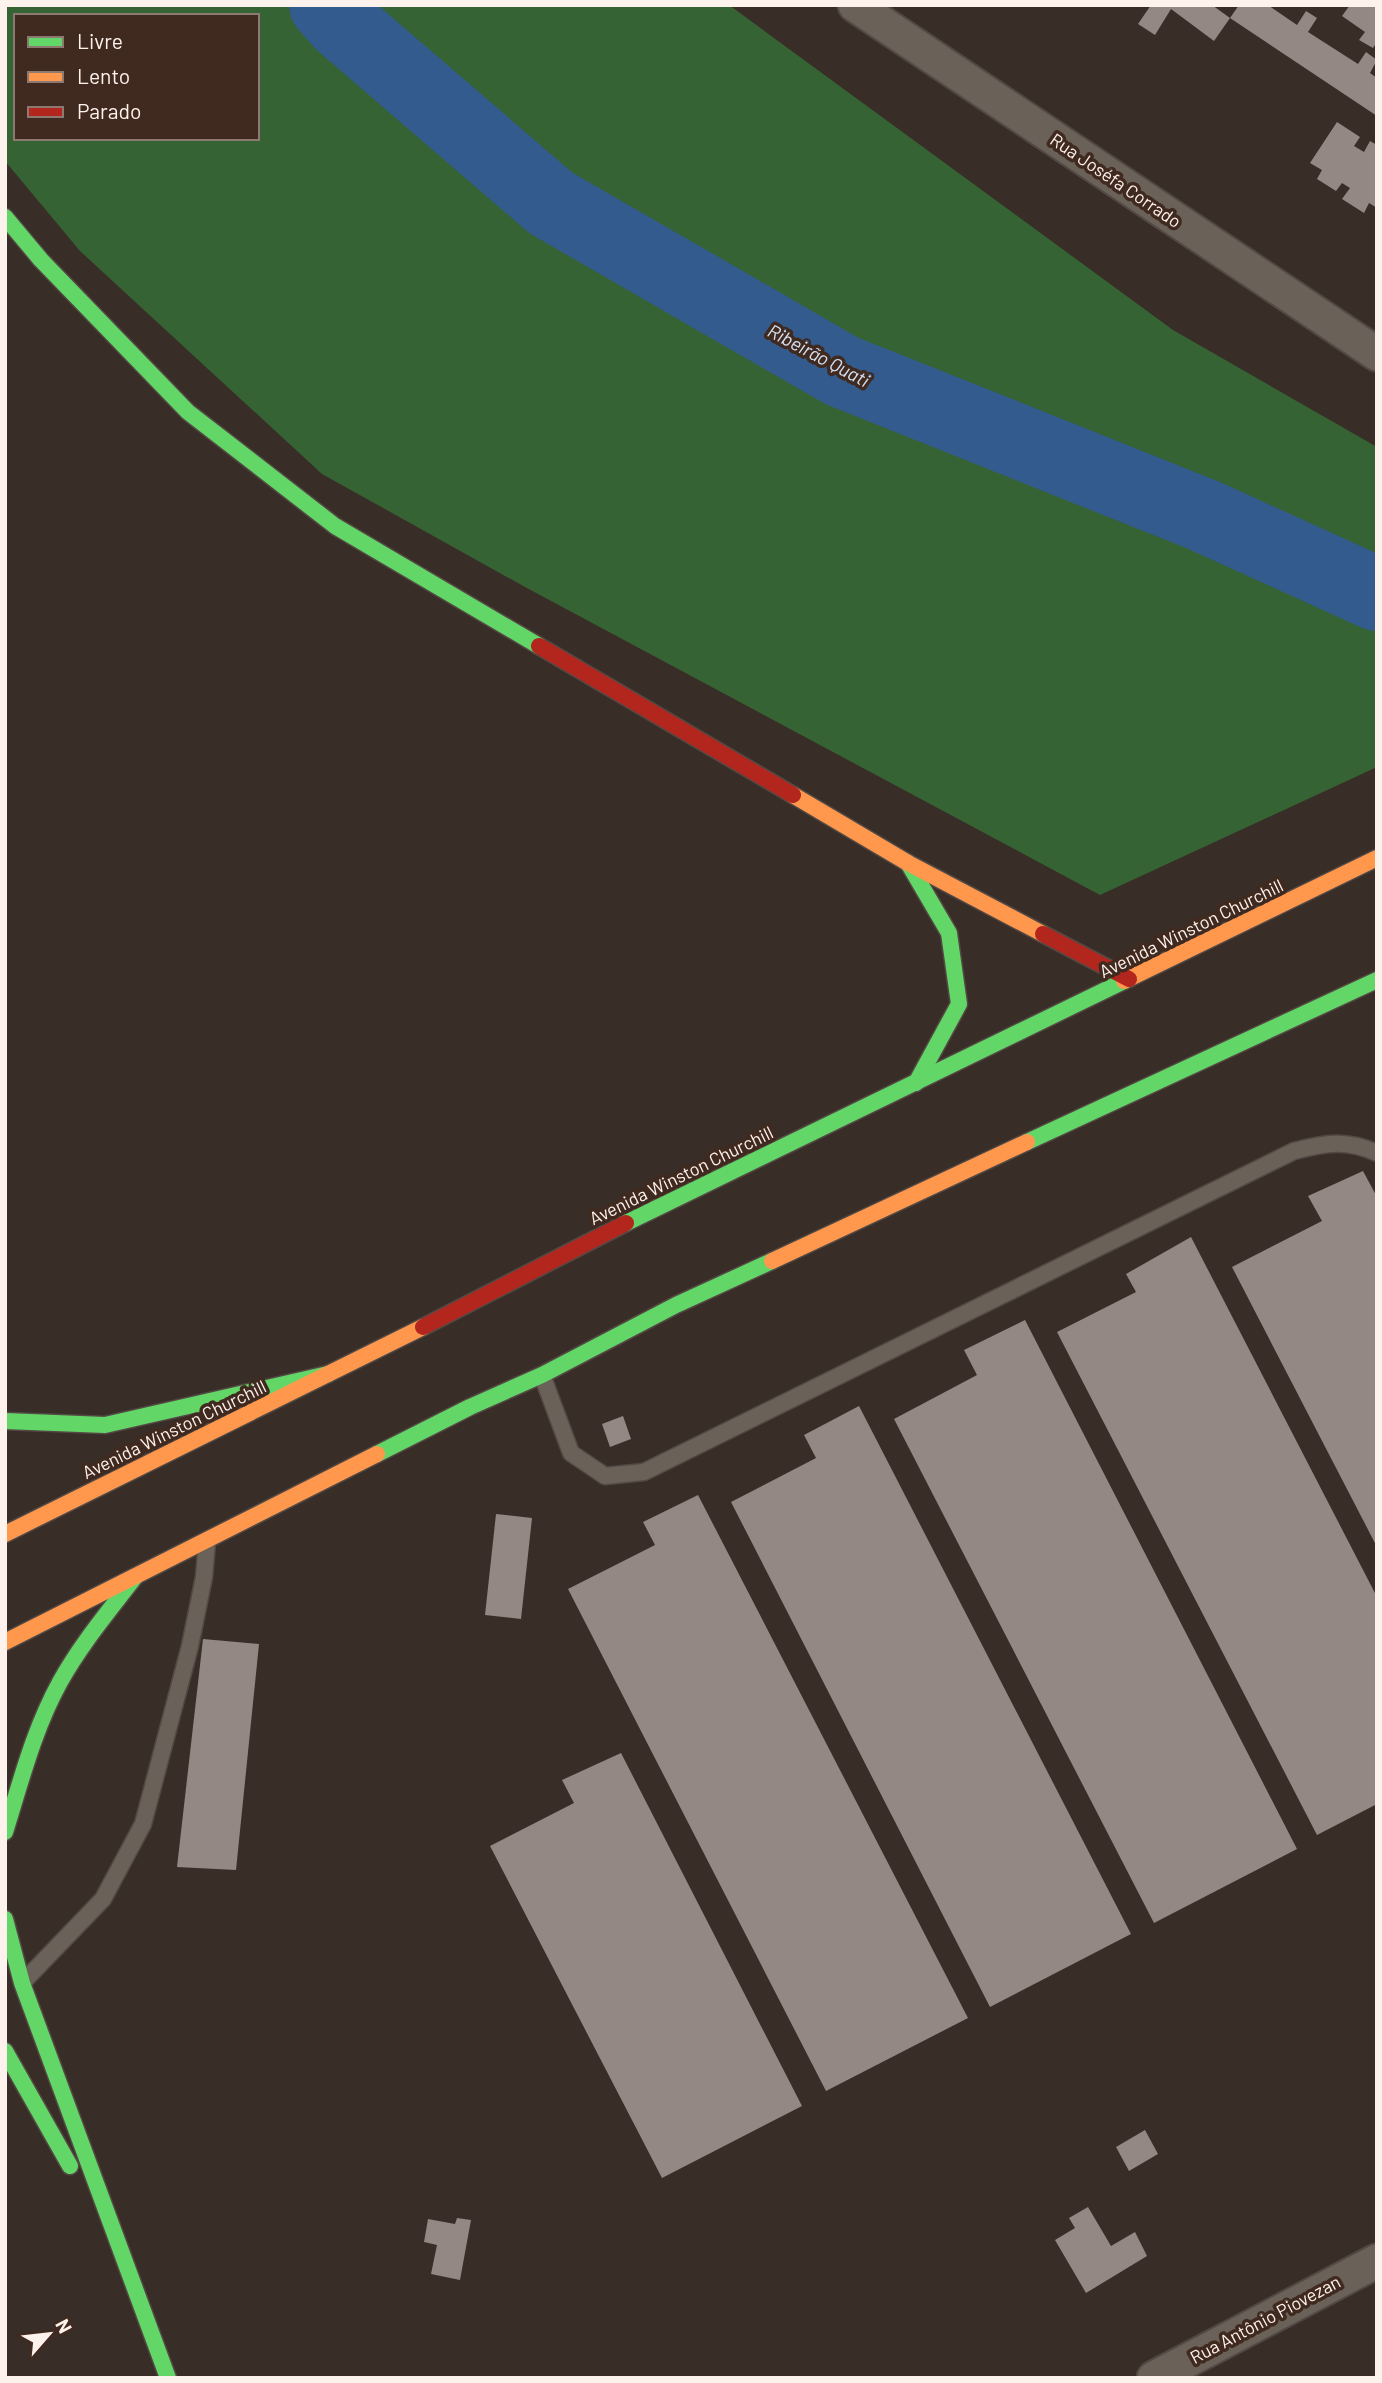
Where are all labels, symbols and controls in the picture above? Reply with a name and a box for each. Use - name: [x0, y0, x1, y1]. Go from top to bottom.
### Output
- legend: [14, 14, 259, 140]
- text: Livre: [77, 28, 123, 53]
- text: Lento: [77, 63, 130, 88]
- text: Parado: [77, 98, 141, 123]
- street label: Rua Joséfa Corrado: [1046, 128, 1186, 232]
- water label: Ribeirão Quati: [764, 319, 874, 392]
- street label: Avenida Winston Churchill: [1095, 874, 1287, 982]
- street label: Avenida Winston Churchill: [585, 1121, 777, 1229]
- street label: Avenida Winston Churchill: [78, 1375, 270, 1483]
- street label: Rua Antônio Piovezan: [1186, 2270, 1344, 2368]
- north arrow: [14, 2299, 84, 2369]
- text: N: [51, 2315, 78, 2337]

